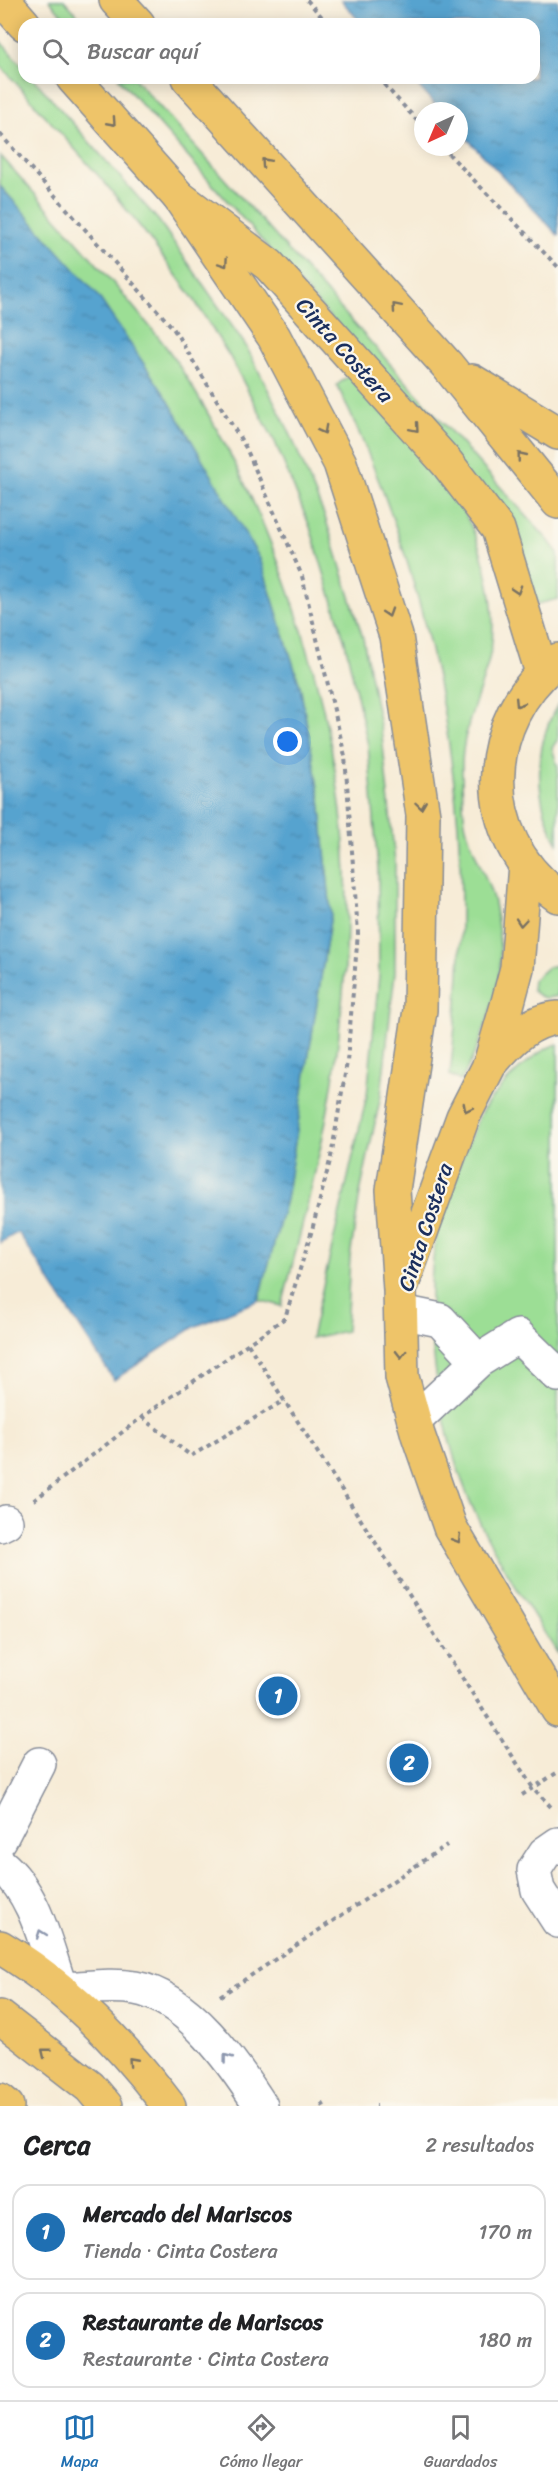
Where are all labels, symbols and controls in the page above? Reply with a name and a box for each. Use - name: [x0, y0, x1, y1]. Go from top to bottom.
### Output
- search box: [18, 18, 540, 84]
- text: Buscar aquí: [87, 32, 199, 71]
- icon: search: [39, 35, 72, 68]
- north arrow: [414, 102, 468, 156]
- one-way arrow: [105, 115, 116, 125]
- one-way arrow: [261, 159, 272, 169]
- one-way arrow: [217, 256, 228, 267]
- street label: Cinta Costera: [286, 288, 405, 413]
- one-way arrow: [392, 303, 403, 314]
- one-way arrow: [408, 421, 419, 431]
- one-way arrow: [316, 424, 327, 434]
- one-way arrow: [518, 452, 529, 463]
- one-way arrow: [510, 584, 522, 595]
- one-way arrow: [381, 607, 394, 618]
- one-way arrow: [514, 697, 526, 707]
- your location: [273, 727, 302, 756]
- one-way arrow: [415, 801, 427, 810]
- one-way arrow: [515, 918, 528, 927]
- one-way arrow: [463, 1102, 474, 1112]
- street label: Cinta Costera: [386, 1157, 464, 1296]
- one-way arrow: [395, 1349, 407, 1358]
- one-way arrow: [450, 1533, 462, 1543]
- pin: 1: [258, 1674, 298, 1718]
- pin: 2: [390, 1740, 428, 1786]
- one-way arrow: [36, 1929, 49, 1940]
- one-way arrow: [41, 2048, 52, 2059]
- one-way arrow: [224, 2054, 235, 2065]
- one-way arrow: [128, 2057, 139, 2068]
- text: Cerca: [24, 2122, 90, 2168]
- text: 2 resultados: [425, 2128, 534, 2163]
- text: Mercado del Mariscos: [83, 2195, 292, 2234]
- text: 1: [41, 2215, 50, 2250]
- text: 170 m: [479, 2215, 532, 2250]
- text: Tienda · Cinta Costera: [83, 2234, 278, 2269]
- text: Restaurante de Mariscos: [83, 2303, 323, 2342]
- text: 2: [40, 2323, 51, 2358]
- text: 180 m: [478, 2323, 532, 2358]
- text: Restaurante · Cinta Costera: [83, 2342, 329, 2377]
- tab: Mapa: [61, 2411, 98, 2476]
- tab: Cómo llegar: [220, 2411, 302, 2476]
- tab: Guardados: [424, 2411, 497, 2476]

